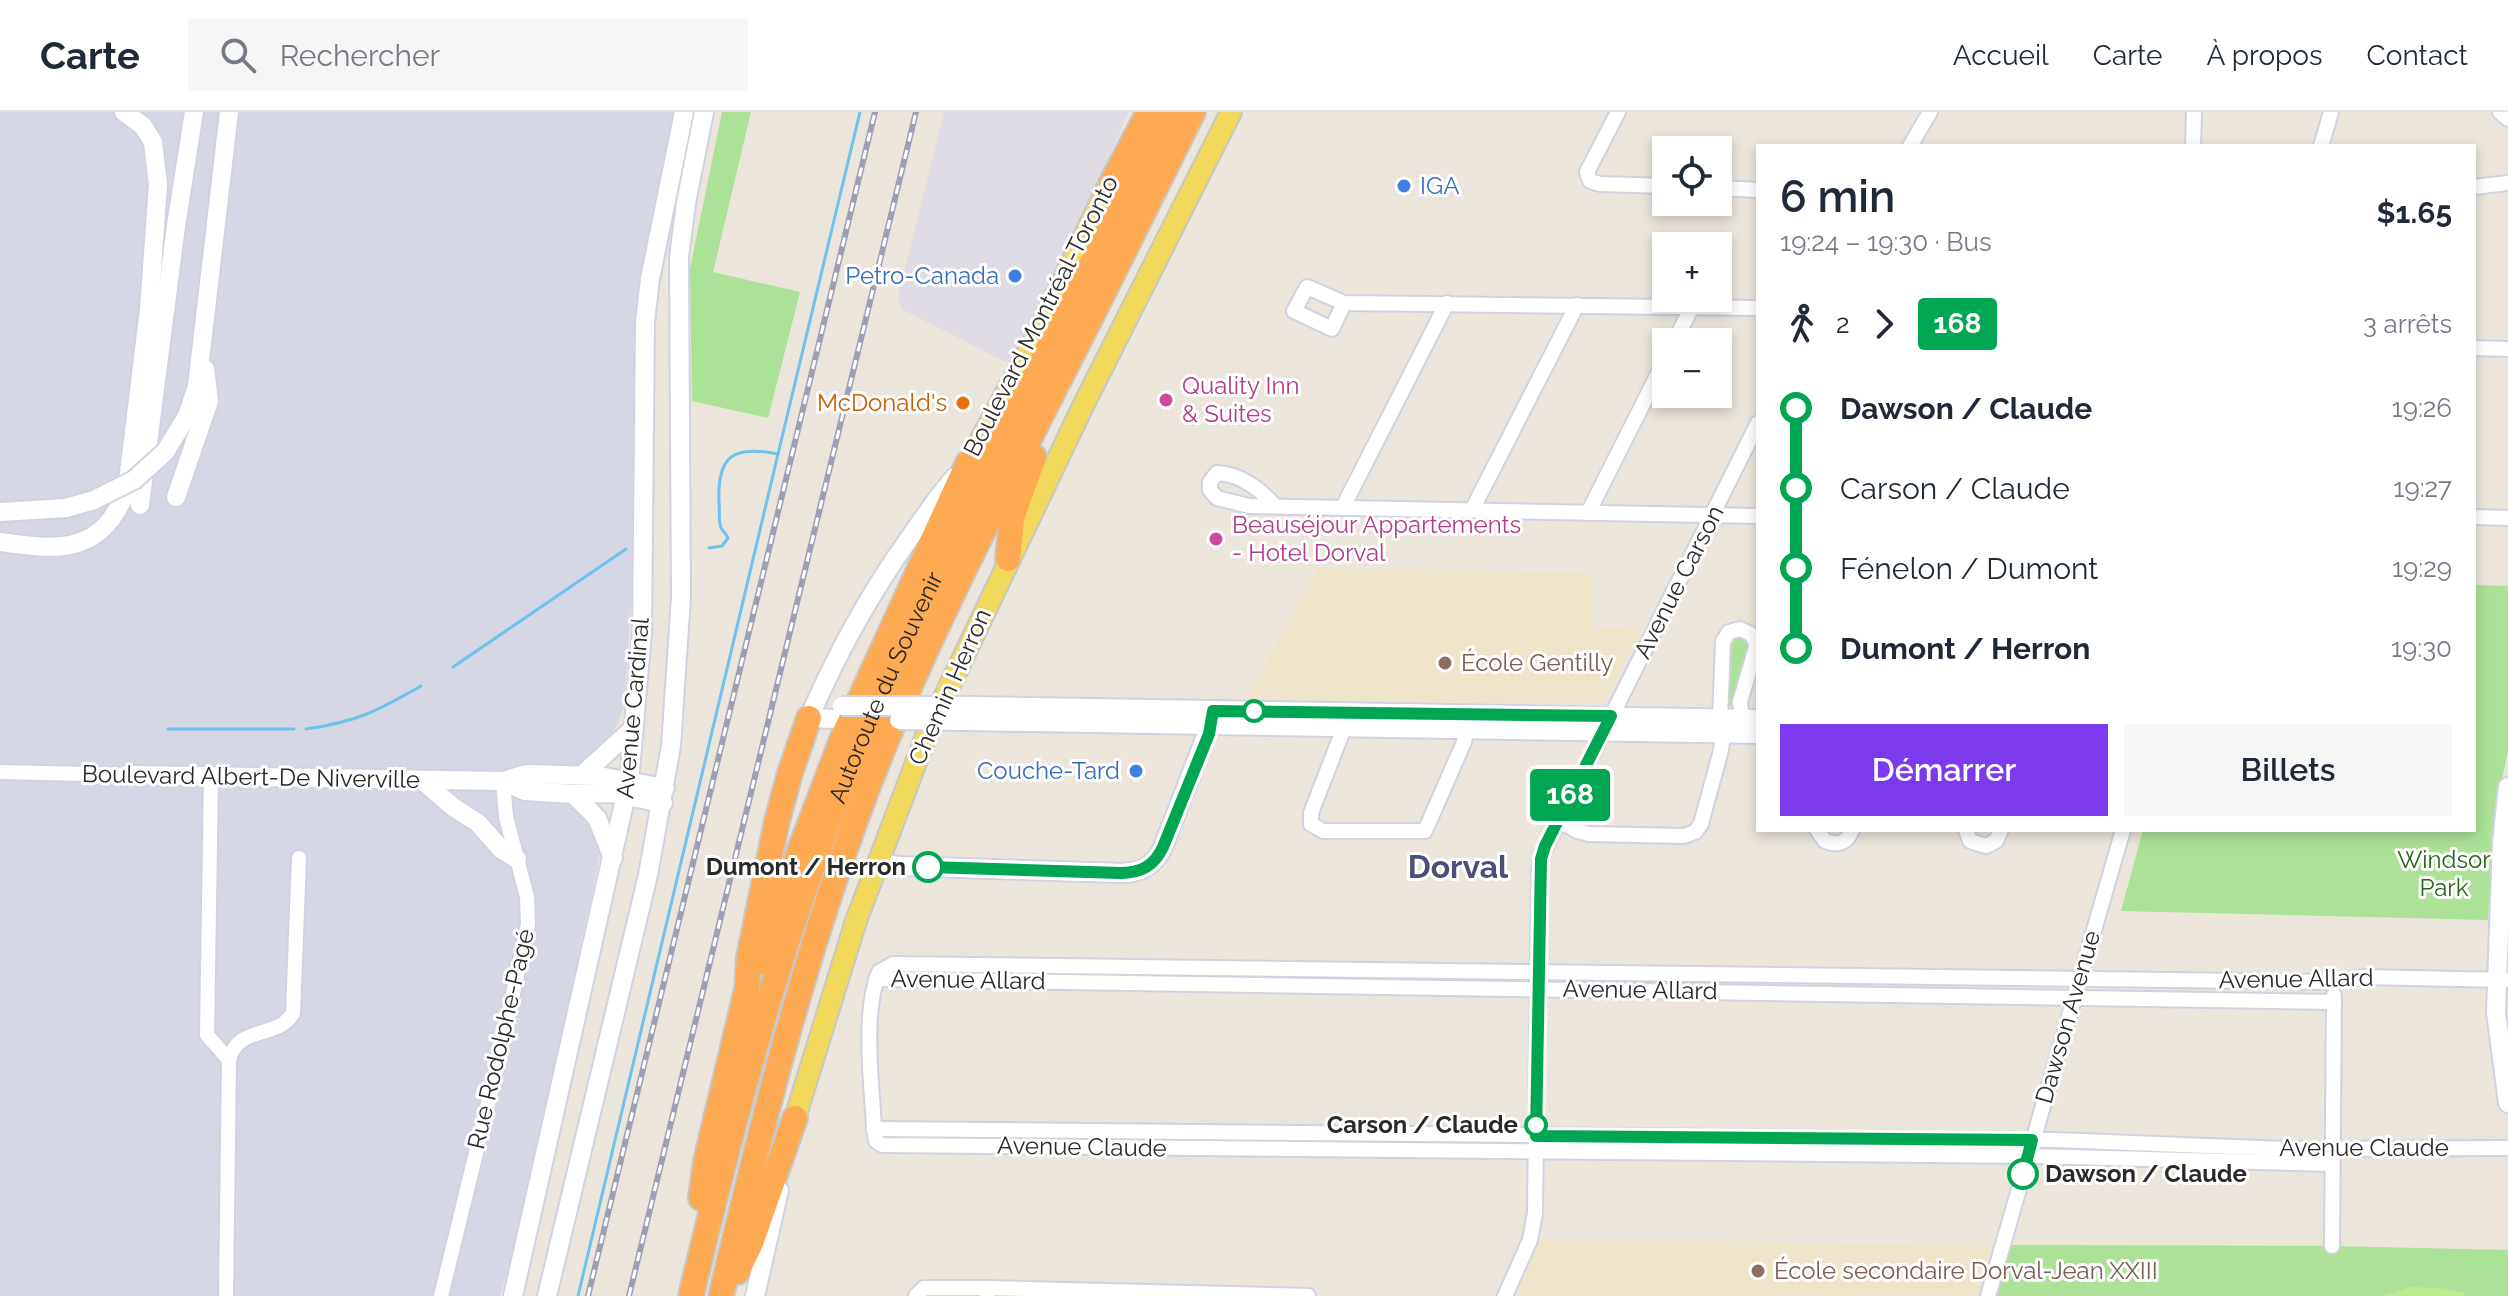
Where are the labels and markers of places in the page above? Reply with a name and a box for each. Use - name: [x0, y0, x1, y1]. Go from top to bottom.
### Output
- place label: IGA: [1420, 171, 1459, 200]
- marker: IGA: [1395, 177, 1413, 195]
- place label: Petro-Canada: [845, 261, 999, 290]
- marker: Petro-Canada: [1006, 267, 1024, 285]
- place label: Quality Inn & Suites: [1182, 371, 1300, 428]
- place label: McDonald's: [817, 388, 947, 417]
- marker: Quality Inn & Suites: [1157, 391, 1175, 409]
- marker: McDonald's: [954, 394, 972, 412]
- place label: Beauséjour Appartements - Hotel Dorval: [1232, 510, 1521, 567]
- marker: Beauséjour Appartements - Hotel Dorval: [1207, 530, 1225, 548]
- place label: École Gentilly: [1461, 648, 1613, 677]
- marker: École Gentilly: [1436, 654, 1454, 672]
- unlabelled marker: [1243, 700, 1265, 722]
- place label: Couche-Tard: [977, 756, 1120, 785]
- marker: Couche-Tard: [1127, 762, 1145, 780]
- place label: Dumont / Herron: [706, 852, 906, 881]
- marker: Dumont / Herron: [913, 852, 943, 882]
- place label: Carson / Claude: [1327, 1110, 1518, 1139]
- marker: Carson / Claude: [1525, 1114, 1547, 1136]
- marker: Dawson / Claude: [2008, 1159, 2038, 1189]
- place label: Dawson / Claude: [2045, 1159, 2247, 1188]
- place label: École secondaire Dorval-Jean XXIII: [1774, 1256, 2158, 1285]
- marker: École secondaire Dorval-Jean XXIII: [1749, 1262, 1767, 1280]

